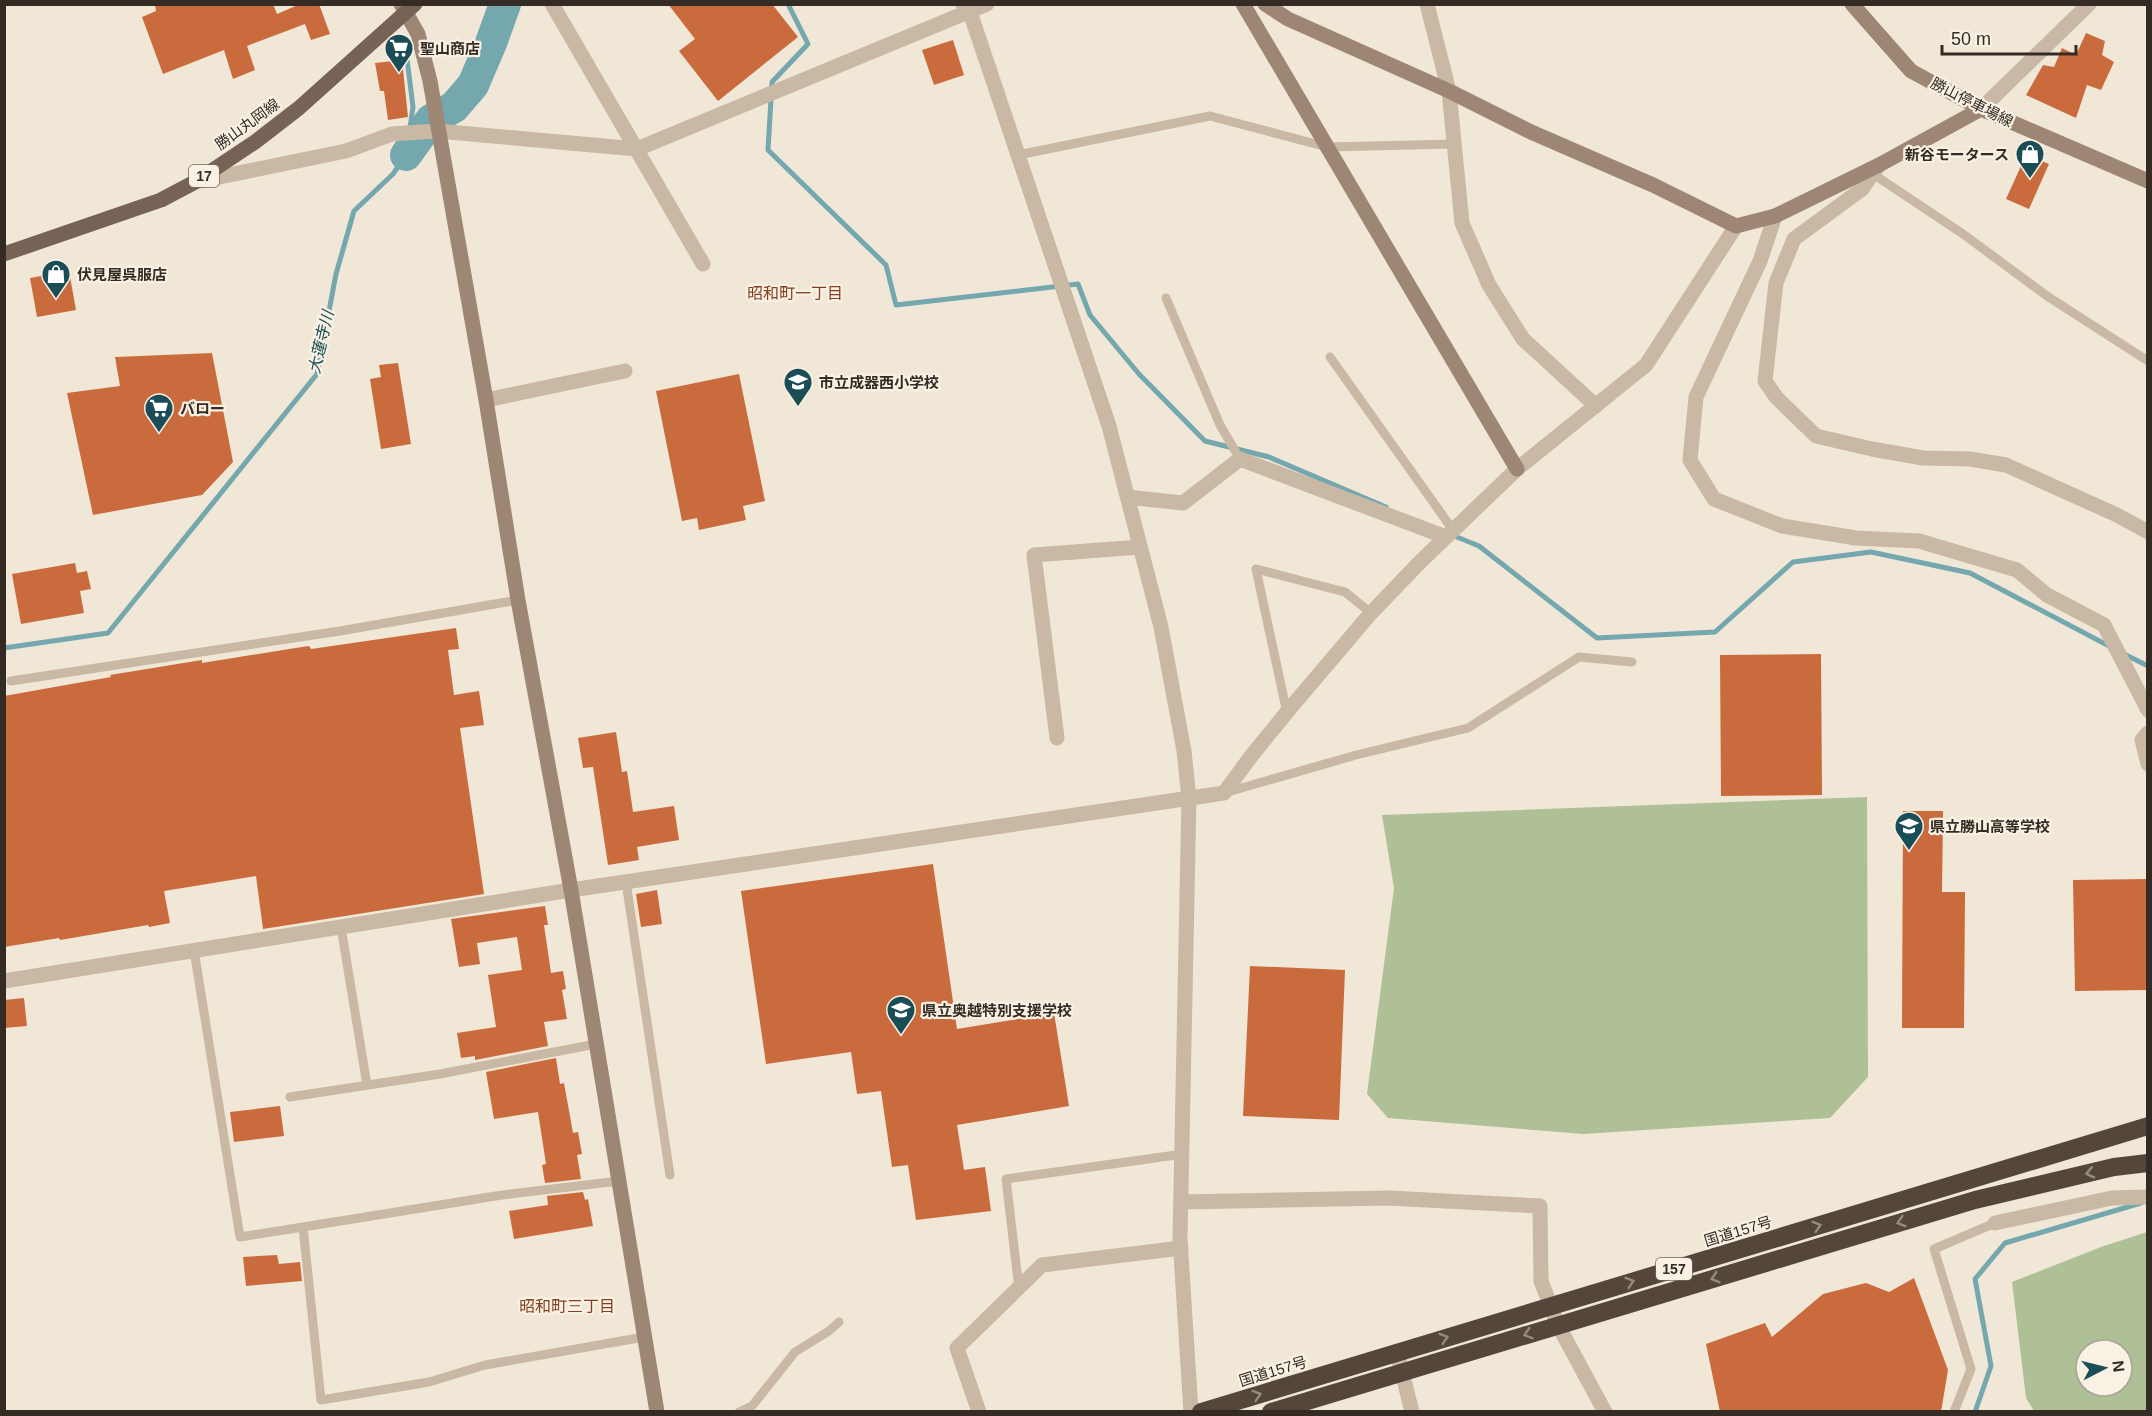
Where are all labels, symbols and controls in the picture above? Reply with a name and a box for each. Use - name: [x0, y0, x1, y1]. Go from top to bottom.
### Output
- scale bar: [1942, 18, 2076, 56]
- text: 50 m: [1951, 29, 1991, 49]
- supermarket icon: 聖山商店: [383, 32, 415, 74]
- place label: 聖山商店: [420, 40, 480, 57]
- street label: 勝山停車場線: [1928, 74, 2016, 130]
- street label: 勝山丸岡線: [212, 95, 282, 153]
- shop icon: 新谷モータース: [2014, 138, 2046, 180]
- place label: 新谷モータース: [1905, 146, 2009, 163]
- road number: 17: [189, 165, 219, 187]
- shop icon: 伏見屋呉服店: [40, 258, 72, 300]
- place label: 伏見屋呉服店: [77, 266, 167, 283]
- district label: 昭和町一丁目: [747, 285, 843, 302]
- water label: 大蓮寺川: [306, 307, 337, 375]
- school or university icon: 市立成器西小学校: [782, 366, 814, 408]
- place label: 市立成器西小学校: [819, 374, 939, 391]
- supermarket icon: バロー: [143, 392, 175, 434]
- place label: バロー: [180, 400, 225, 417]
- school or university icon: 県立勝山高等学校: [1893, 810, 1925, 852]
- place label: 県立勝山高等学校: [1930, 818, 2050, 835]
- school or university icon: 県立奥越特別支援学校: [885, 994, 917, 1036]
- place label: 県立奥越特別支援学校: [922, 1002, 1072, 1019]
- one-way arrow: [2085, 1165, 2095, 1178]
- street label: 国道157号: [1702, 1213, 1774, 1249]
- one-way arrow: [1896, 1215, 1907, 1227]
- one-way arrow: [1811, 1221, 1822, 1233]
- road number: 157: [1656, 1258, 1692, 1280]
- one-way arrow: [1710, 1271, 1720, 1283]
- one-way arrow: [1624, 1277, 1635, 1289]
- district label: 昭和町三丁目: [519, 1298, 615, 1315]
- one-way arrow: [1523, 1327, 1534, 1339]
- one-way arrow: [1438, 1333, 1449, 1345]
- north arrow: [2074, 1338, 2134, 1398]
- street label: 国道157号: [1237, 1353, 1309, 1389]
- text: N: [2109, 1359, 2128, 1373]
- one-way arrow: [1251, 1389, 1262, 1402]

